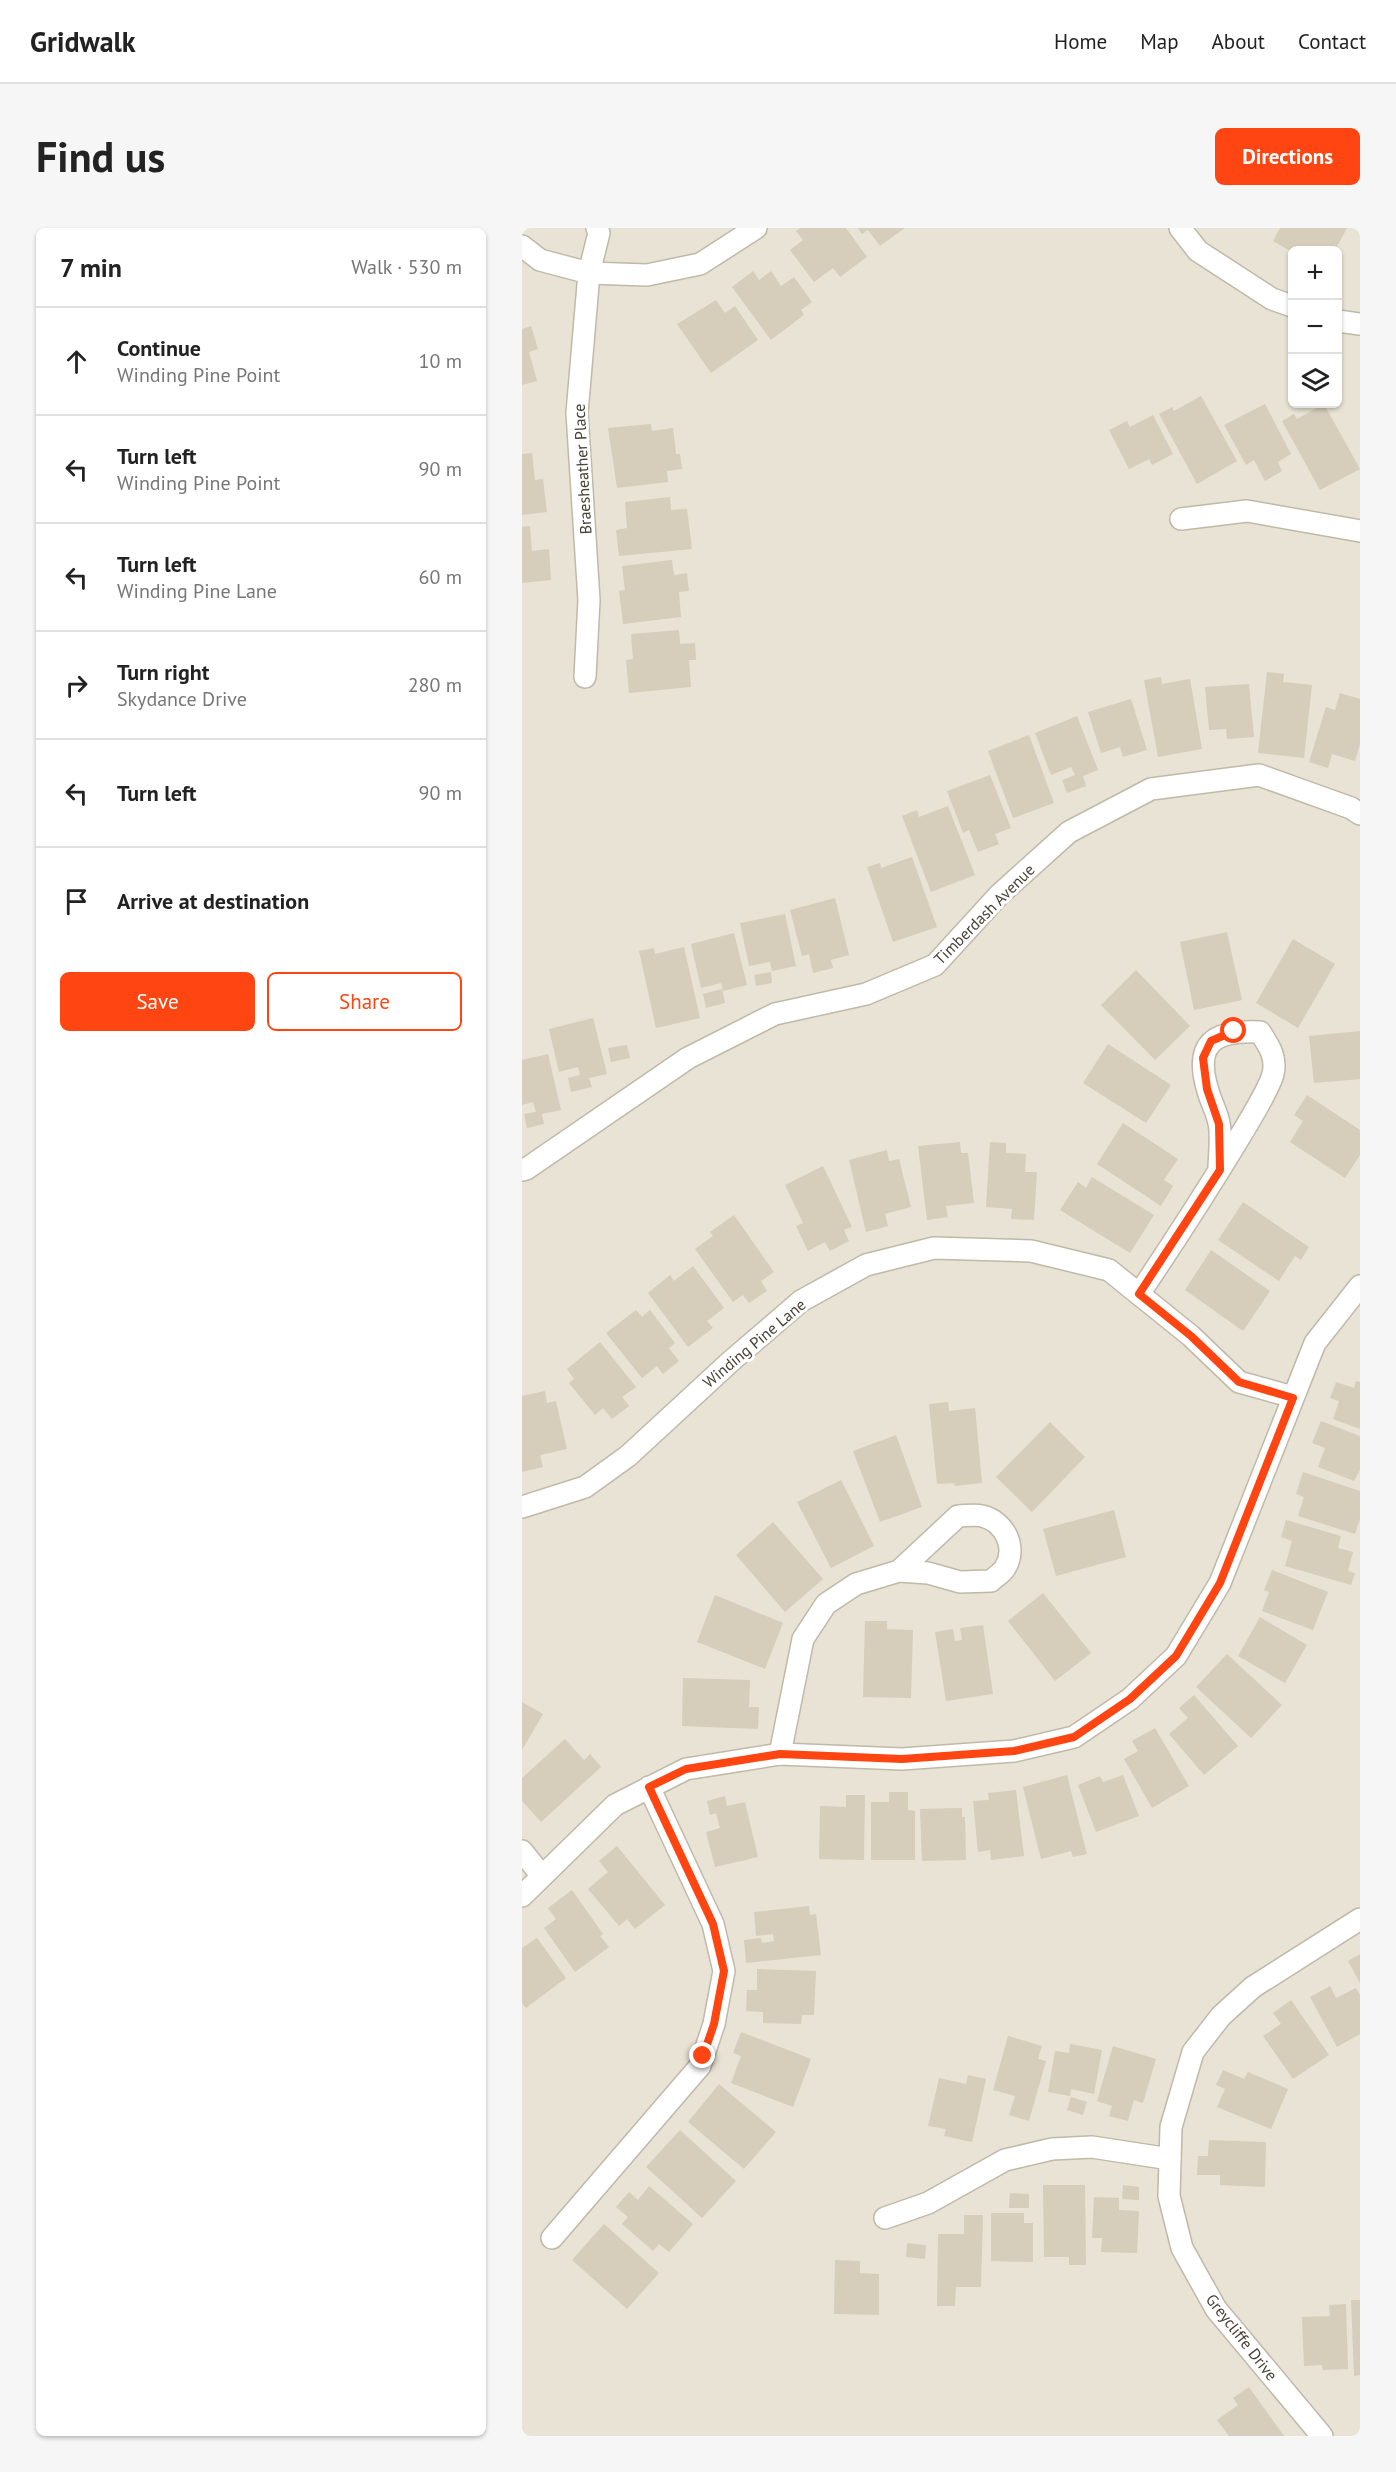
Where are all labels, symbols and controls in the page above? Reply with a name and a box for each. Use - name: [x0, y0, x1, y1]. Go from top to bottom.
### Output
- text: Gridwalk: [30, 23, 136, 60]
- text: Home: [1054, 28, 1107, 55]
- text: Map: [1140, 28, 1179, 55]
- text: About: [1212, 28, 1265, 55]
- text: Contact: [1298, 28, 1366, 55]
- button: Directions: [1215, 128, 1360, 185]
- text: Find us: [36, 129, 165, 184]
- map controls: [1288, 246, 1342, 408]
- button: +: [1288, 246, 1342, 300]
- text: 7 min: [60, 251, 122, 284]
- text: Walk · 530 m: [351, 254, 462, 280]
- button: −: [1288, 300, 1342, 354]
- text: Continue: [117, 334, 201, 362]
- icon: ahead: [60, 345, 93, 378]
- text: 10 m: [419, 348, 462, 374]
- button: layers: [1288, 354, 1342, 408]
- text: Winding Pine Point: [117, 362, 280, 388]
- street label: Braesheather Place: [569, 403, 595, 535]
- text: Turn left: [117, 442, 197, 470]
- icon: left: [60, 453, 93, 486]
- text: 90 m: [419, 456, 462, 482]
- text: Winding Pine Point: [117, 470, 280, 496]
- text: Turn left: [117, 550, 197, 578]
- icon: left: [60, 561, 93, 594]
- text: 60 m: [419, 564, 462, 590]
- text: Winding Pine Lane: [117, 578, 277, 604]
- text: Turn right: [117, 658, 209, 686]
- icon: right: [60, 669, 93, 702]
- text: 280 m: [408, 672, 462, 698]
- text: Skydance Drive: [117, 686, 247, 712]
- icon: left: [60, 777, 93, 810]
- text: Turn left: [117, 779, 197, 807]
- text: 90 m: [419, 780, 462, 806]
- street label: Timberdash Avenue: [930, 860, 1038, 968]
- icon: arrive: [60, 885, 93, 918]
- text: Arrive at destination: [117, 887, 309, 915]
- button: Save: [60, 972, 255, 1031]
- button: Share: [267, 972, 462, 1031]
- route start: [1220, 1017, 1246, 1043]
- street label: Winding Pine Lane: [699, 1294, 809, 1392]
- route end: [689, 2042, 715, 2068]
- street label: Greycliffe Drive: [1202, 2290, 1282, 2384]

